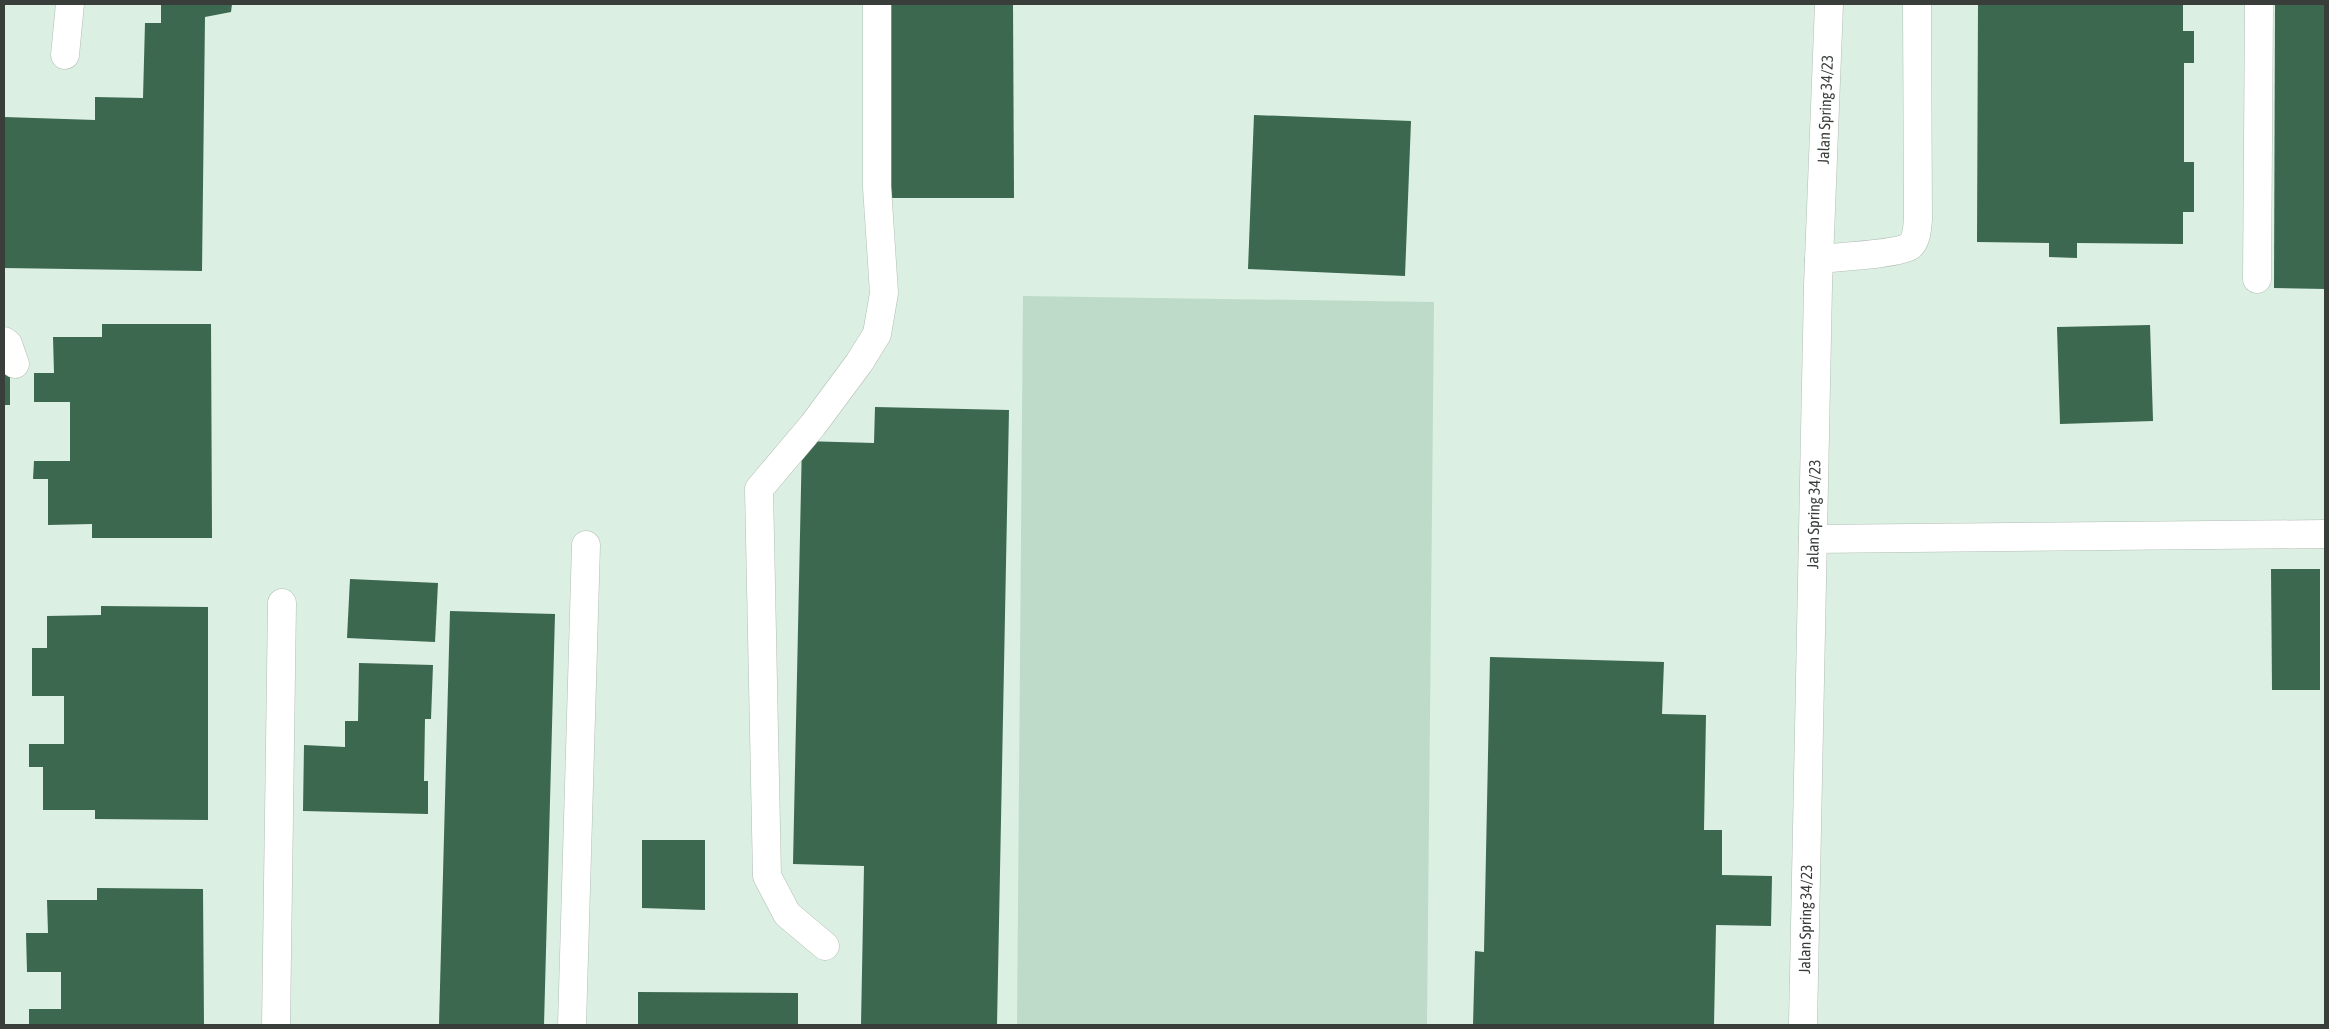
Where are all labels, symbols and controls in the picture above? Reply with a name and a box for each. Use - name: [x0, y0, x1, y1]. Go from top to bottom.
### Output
- street label: Jalan Spring 34/23: [1814, 54, 1836, 164]
- street label: Jalan Spring 34/23: [1803, 459, 1824, 569]
- street label: Jalan Spring 34/23: [1795, 864, 1815, 974]

